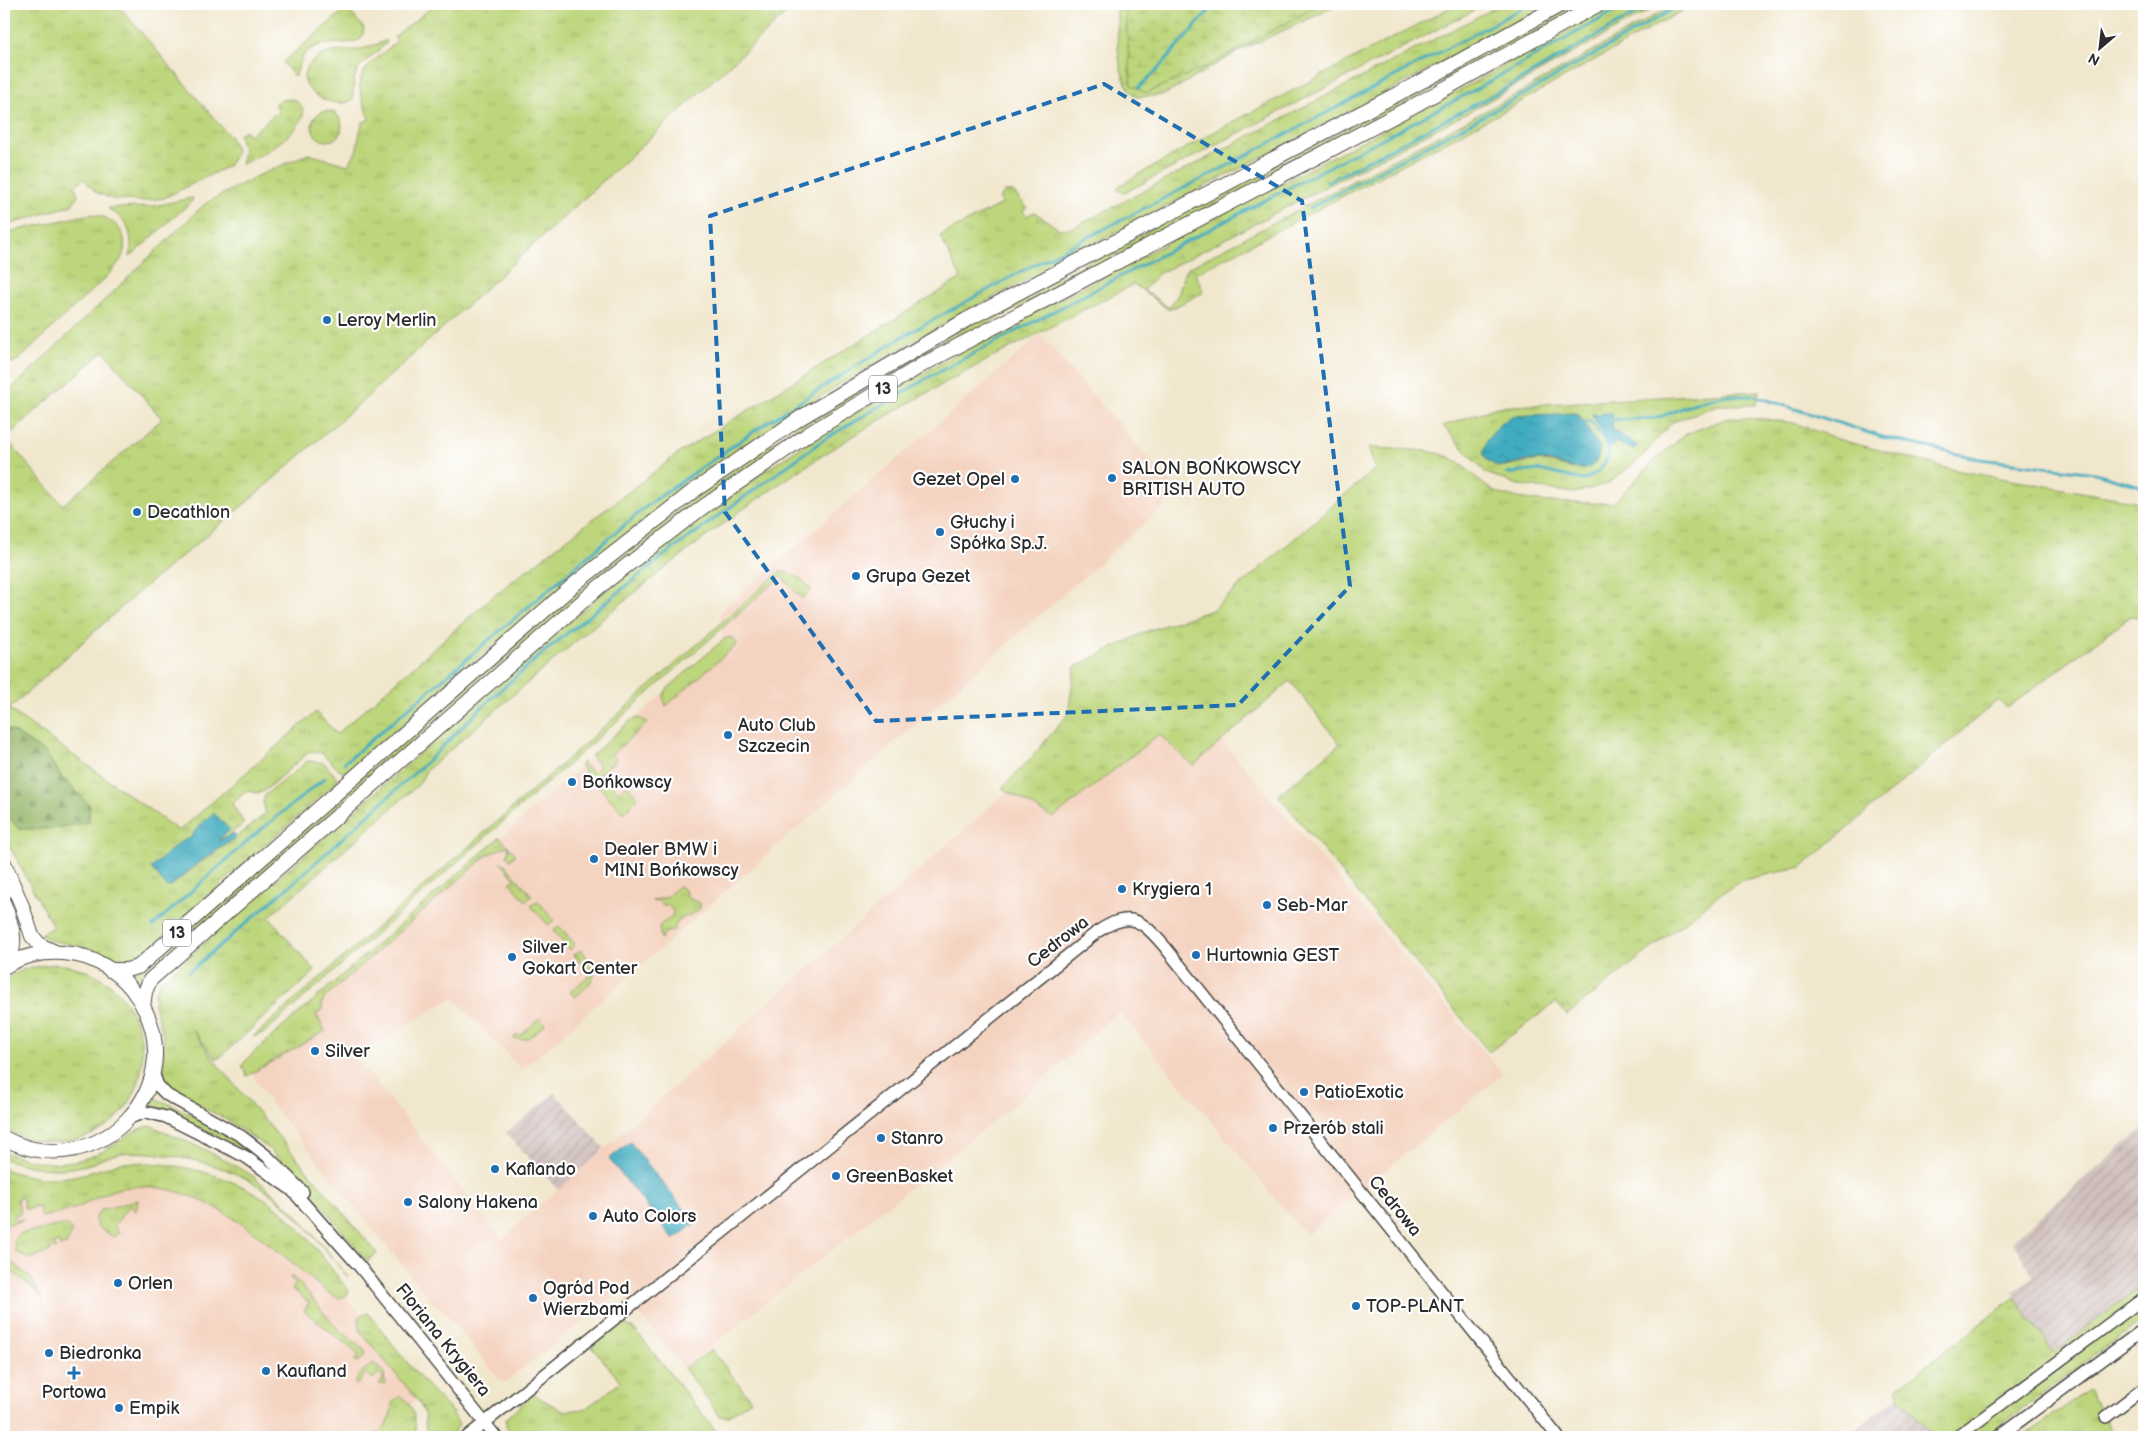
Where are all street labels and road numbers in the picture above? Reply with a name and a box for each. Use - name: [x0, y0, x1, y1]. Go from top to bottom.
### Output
- road number: 13: [869, 376, 897, 402]
- street label: Cedrowa: [1023, 912, 1093, 972]
- road number: 13: [163, 920, 191, 946]
- street label: Cedrowa: [1364, 1171, 1426, 1241]
- street label: Floriana Krygiera: [391, 1279, 495, 1401]

